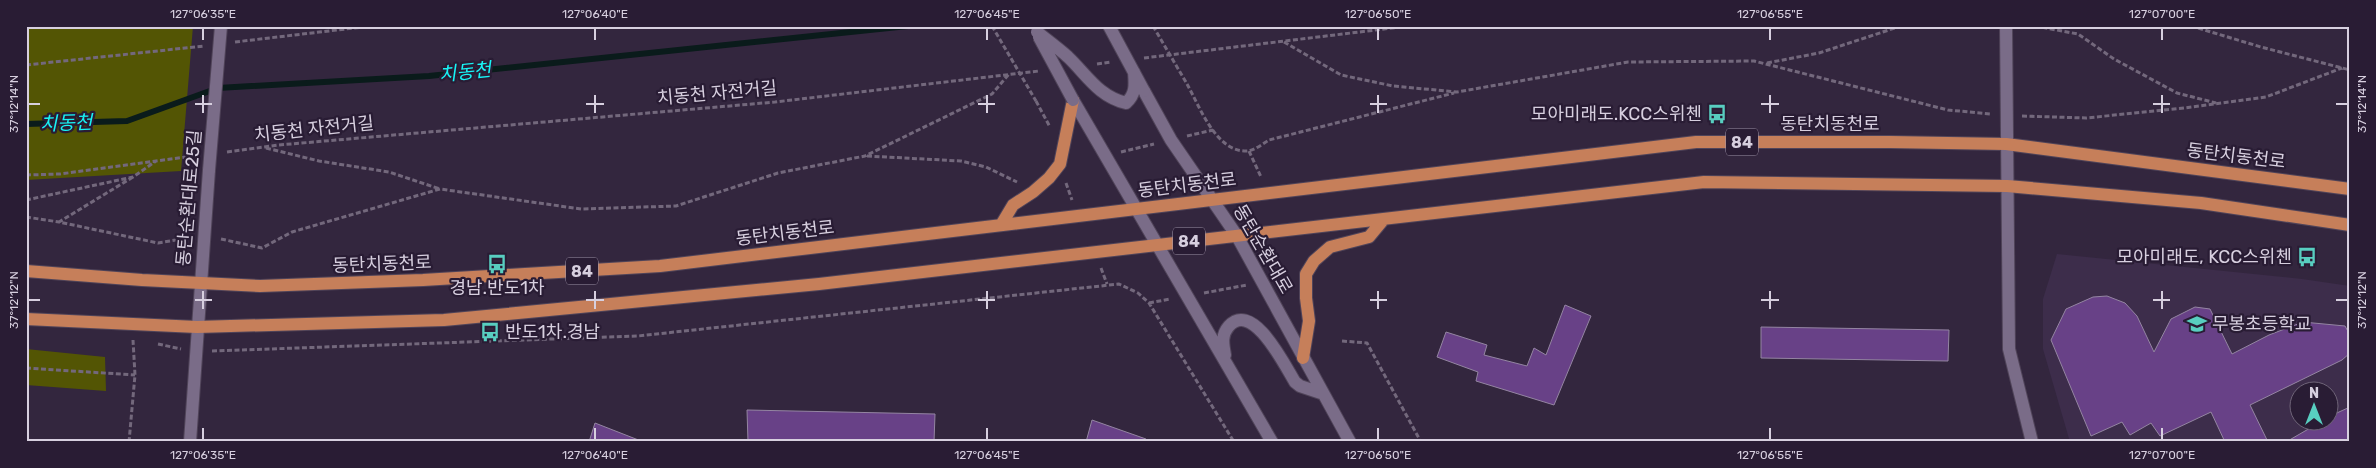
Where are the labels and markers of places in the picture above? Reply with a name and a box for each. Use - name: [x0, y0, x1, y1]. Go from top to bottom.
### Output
- place label: 모아미래도.KCC스위첸: [1531, 103, 1702, 125]
- bus stop icon: 모아미래도.KCC스위첸: [1706, 103, 1728, 125]
- place label: 모아미래도, KCC스위첸: [2116, 246, 2292, 268]
- bus stop icon: 모아미래도, KCC스위첸: [2296, 246, 2318, 268]
- bus stop icon: 경남.반도1차: [486, 253, 508, 275]
- place label: 경남.반도1차: [449, 277, 545, 299]
- school or university icon: 무봉초등학교: [2186, 313, 2208, 335]
- place label: 무봉초등학교: [2212, 313, 2311, 335]
- bus stop icon: 반도1차.경남: [479, 321, 501, 343]
- place label: 반도1차.경남: [505, 321, 600, 343]

